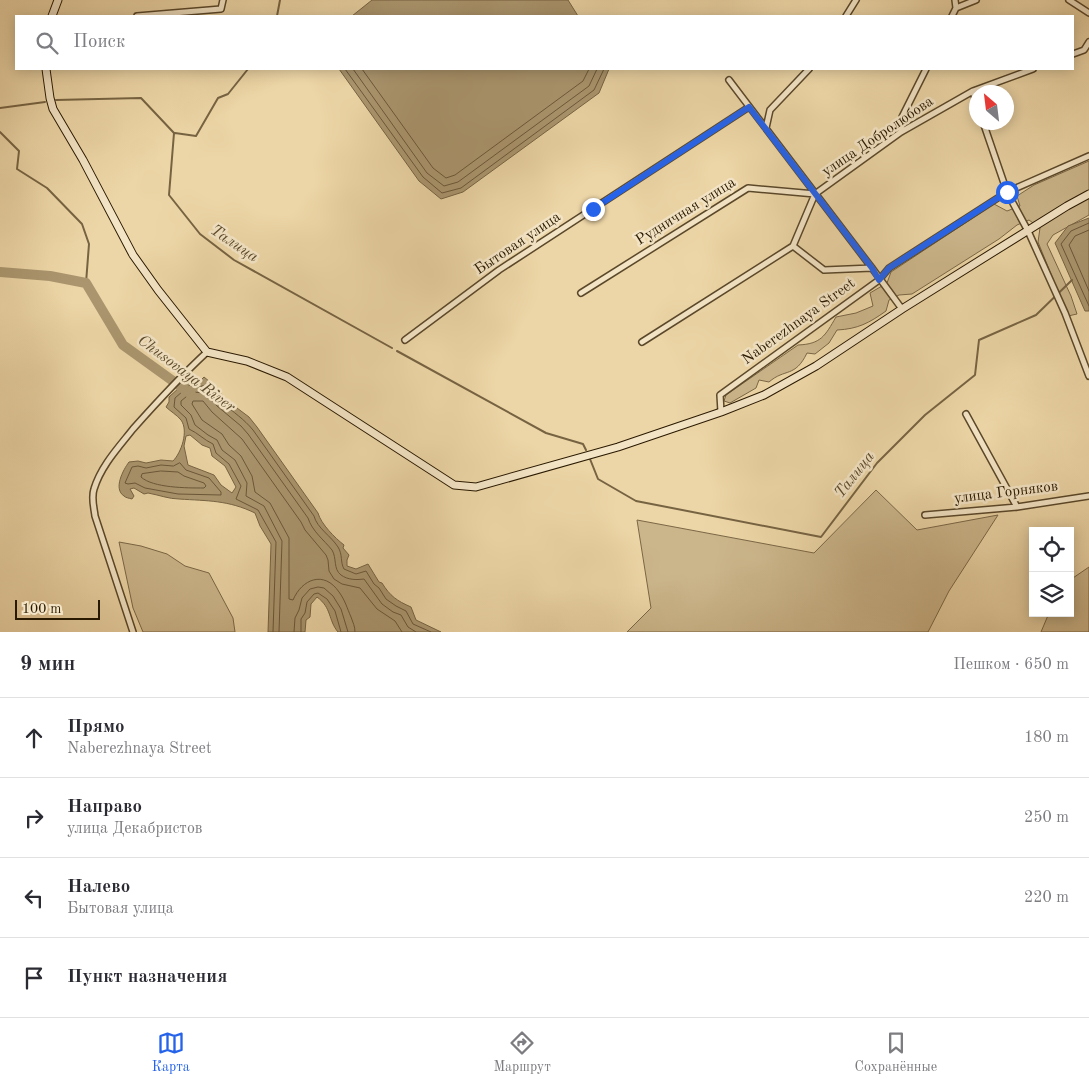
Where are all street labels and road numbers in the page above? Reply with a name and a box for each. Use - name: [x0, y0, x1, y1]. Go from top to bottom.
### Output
- street label: улица Добролюбова: [820, 94, 937, 180]
- street label: Рудничная улица: [633, 175, 739, 249]
- street label: Бытовая улица: [472, 209, 564, 278]
- street label: Naberezhnaya Street: [740, 276, 858, 368]
- street label: улица Горняков: [953, 479, 1059, 507]

